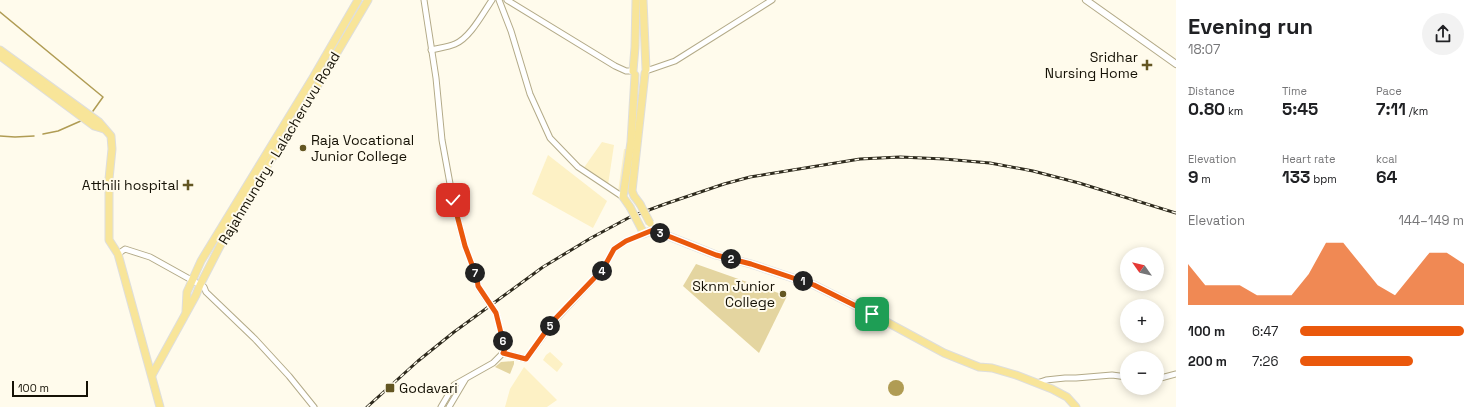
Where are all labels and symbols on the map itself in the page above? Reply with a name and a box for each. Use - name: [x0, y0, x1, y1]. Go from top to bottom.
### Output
- street label: Rajahmundry - Lalacheruvu Road: [214, 48, 344, 248]
- place label: Sridhar Nursing Home: [1045, 48, 1138, 82]
- marker: Sridhar Nursing Home: [1141, 59, 1153, 71]
- place label: Raja Vocational Junior College: [311, 131, 414, 165]
- marker: Raja Vocational Junior College: [298, 143, 308, 153]
- place label: Atthili hospital: [82, 176, 179, 194]
- marker: Atthili hospital: [182, 179, 194, 191]
- pin: [436, 183, 470, 217]
- pin: 3: [650, 223, 670, 243]
- north arrow: [1120, 247, 1164, 291]
- pin: 2: [721, 249, 741, 269]
- pin: 4: [592, 261, 612, 281]
- pin: 7: [465, 263, 485, 283]
- pin: 1: [793, 271, 813, 291]
- place label: Sknm Junior College: [692, 277, 775, 311]
- marker: Sknm Junior College: [778, 289, 788, 299]
- pin: [855, 297, 889, 331]
- pin: 5: [540, 316, 560, 336]
- pin: 6: [493, 331, 513, 351]
- scale bar: [12, 379, 88, 398]
- place label: Godavari: [399, 379, 458, 397]
- marker: Godavari: [384, 382, 396, 394]

